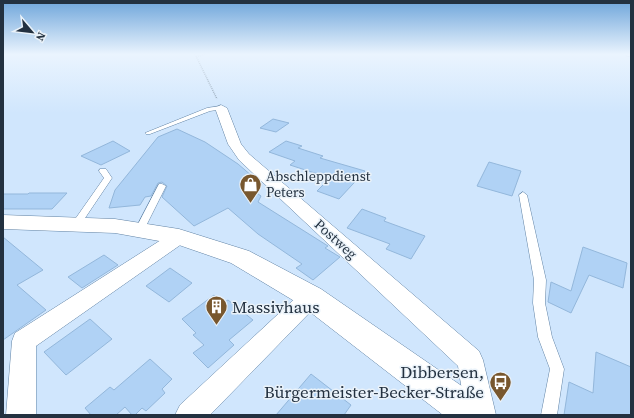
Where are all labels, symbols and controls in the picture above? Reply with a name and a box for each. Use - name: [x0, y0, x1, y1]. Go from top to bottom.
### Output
- north arrow: [12, 12, 52, 52]
- text: N: [32, 29, 49, 44]
- place label: Abschleppdienst Peters: [266, 166, 371, 202]
- shop icon: Abschleppdienst Peters: [237, 171, 263, 204]
- street label: Postweg: [310, 214, 362, 264]
- building icon: Massivhaus: [204, 294, 230, 327]
- place label: Massivhaus: [232, 295, 320, 319]
- place label: Dibbersen, Bürgermeister-Becker-Straße: [264, 360, 484, 404]
- bus stop icon: Dibbersen, Bürgermeister-Becker-Straße: [487, 369, 513, 402]

